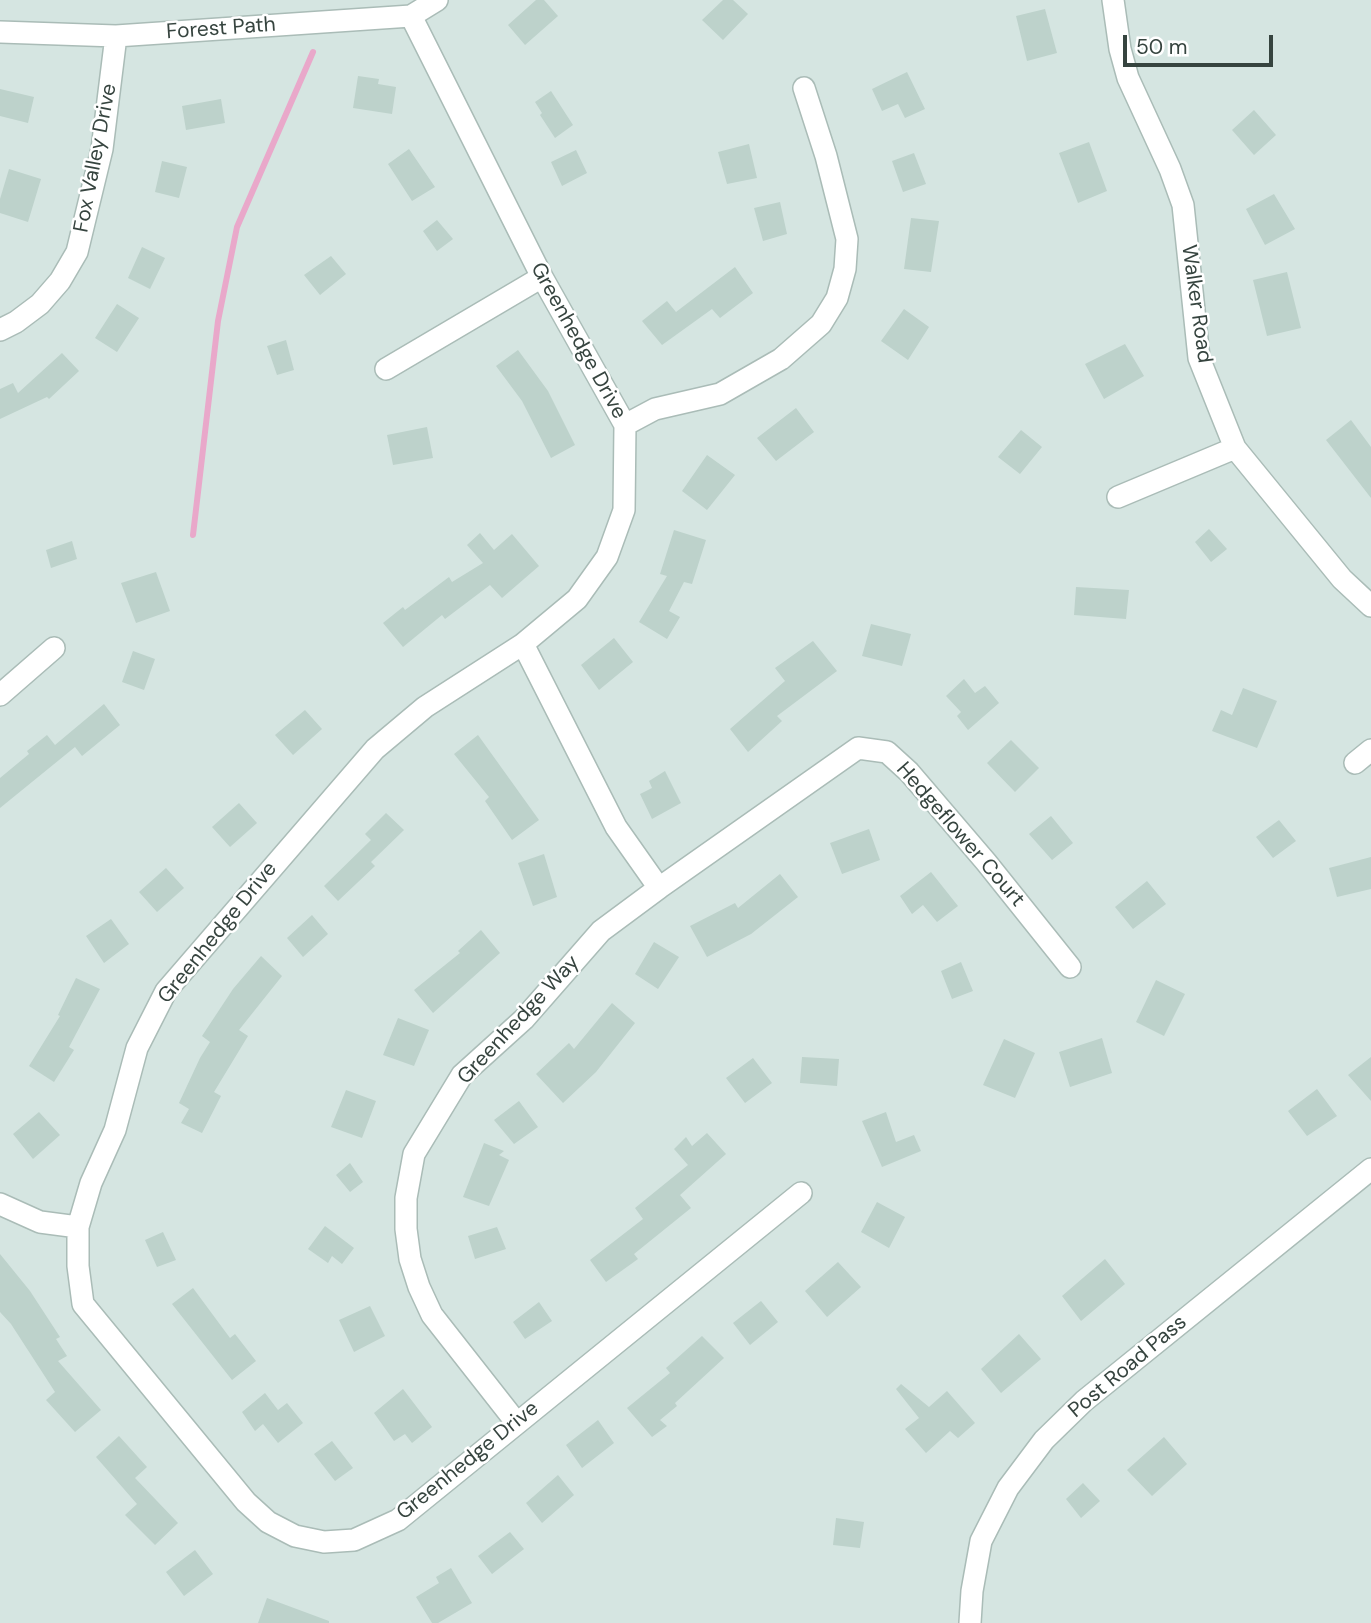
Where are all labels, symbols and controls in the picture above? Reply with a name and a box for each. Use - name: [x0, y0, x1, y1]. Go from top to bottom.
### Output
- street label: Forest Path: [165, 13, 277, 45]
- scale bar: [1126, 21, 1276, 65]
- text: 50 m: [1136, 33, 1187, 61]
- street label: Fox Valley Drive: [69, 81, 123, 235]
- street label: Walker Road: [1175, 243, 1217, 365]
- street label: Greenhedge Drive: [525, 258, 631, 424]
- street label: Hedgeflower Court: [890, 758, 1030, 912]
- street label: Greenhedge Drive: [153, 857, 283, 1009]
- street label: Greenhedge Way: [453, 950, 585, 1090]
- street label: Post Road Pass: [1064, 1310, 1192, 1424]
- street label: Greenhedge Drive: [392, 1396, 544, 1526]

